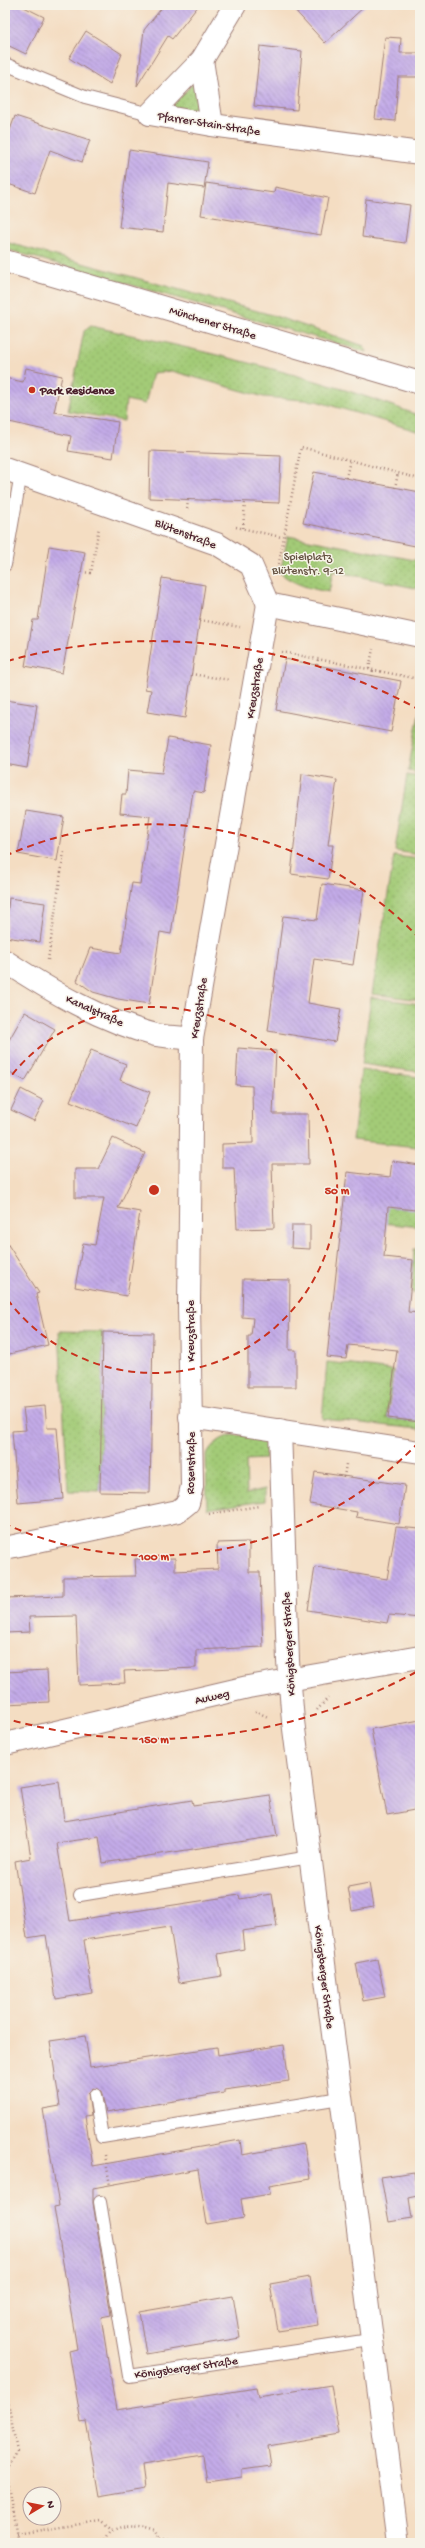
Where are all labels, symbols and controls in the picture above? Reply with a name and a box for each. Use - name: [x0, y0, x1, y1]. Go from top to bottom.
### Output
- street label: Pfarrer-Stain-Straße: [155, 110, 262, 140]
- street label: Münchener Straße: [167, 304, 258, 344]
- marker: Park Residence: [27, 385, 37, 395]
- place label: Park Residence: [39, 385, 115, 399]
- street label: Blütenstraße: [152, 516, 219, 553]
- park label: Spielplatz Blütenstr. 9-12: [271, 551, 344, 579]
- street label: Kreuzstraße: [244, 656, 268, 720]
- street label: Kreuzstraße: [188, 976, 212, 1040]
- street label: Kanalstraße: [63, 993, 126, 1031]
- centre of rings: [147, 1183, 161, 1197]
- text: 50 m: [325, 1185, 350, 1199]
- street label: Kreuzstraße: [185, 1299, 199, 1362]
- street label: Rosenstraße: [184, 1431, 200, 1494]
- text: 100 m: [138, 1551, 169, 1565]
- street label: Königsberger Straße: [280, 1591, 300, 1696]
- street label: Auweg: [194, 1687, 231, 1709]
- text: 150 m: [138, 1734, 169, 1748]
- street label: Königsberger Straße: [310, 1925, 336, 2031]
- street label: Königsberger Straße: [134, 2355, 240, 2383]
- north arrow: [22, 2486, 62, 2526]
- text: N: [43, 2500, 56, 2509]

